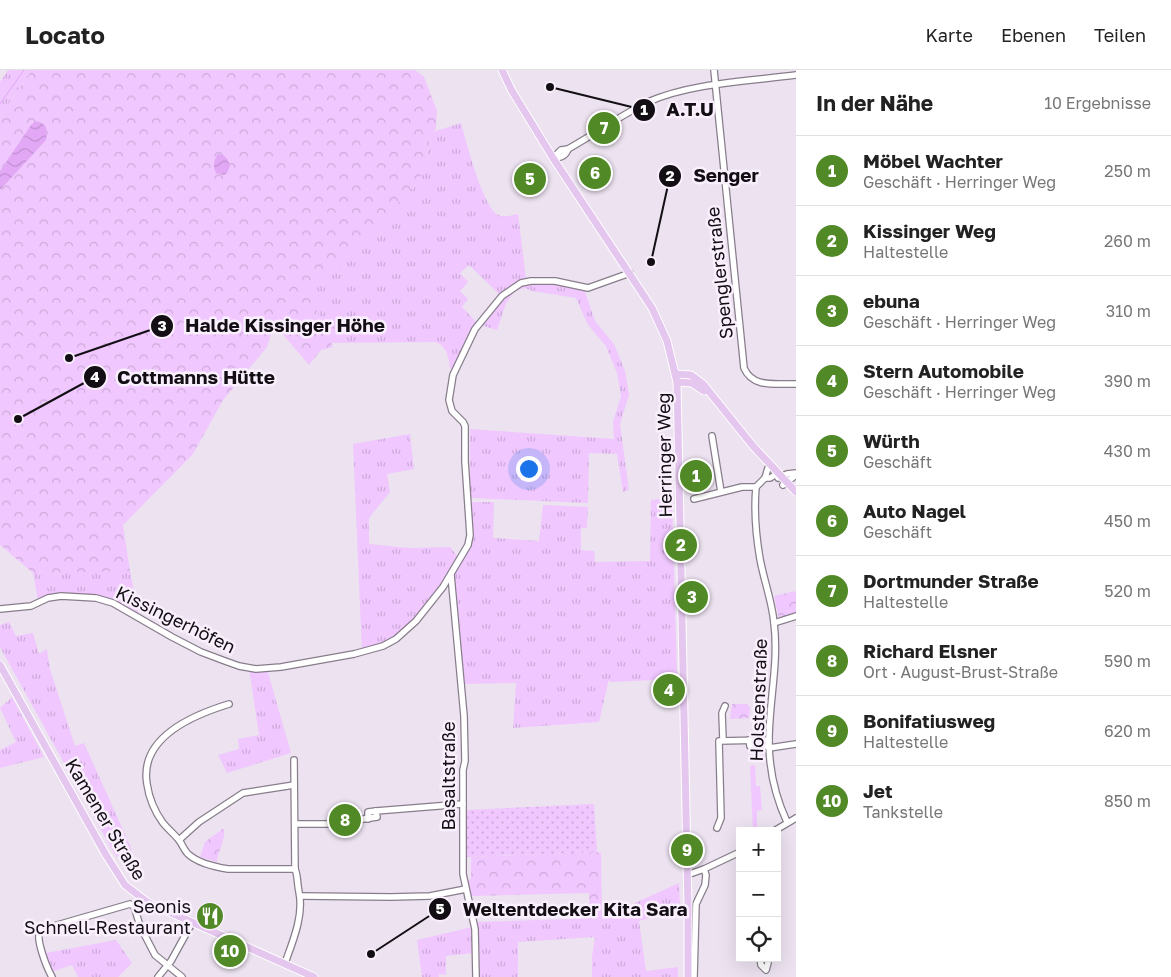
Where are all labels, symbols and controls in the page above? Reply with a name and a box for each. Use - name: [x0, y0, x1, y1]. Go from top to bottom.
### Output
- text: Locato: [25, 20, 105, 49]
- text: Karte: [926, 24, 973, 46]
- text: Ebenen: [1001, 24, 1066, 46]
- text: Teilen: [1094, 24, 1146, 46]
- text: In der Nähe: [816, 90, 933, 116]
- callout: A.T.U: [632, 93, 724, 127]
- text: 10 Ergebnisse: [1044, 93, 1151, 113]
- text: A.T.U: [666, 97, 714, 120]
- text: 1: [640, 100, 648, 118]
- pin: 7: [588, 109, 620, 147]
- text: Möbel Wachter: [863, 149, 1003, 172]
- pin: 6: [579, 154, 611, 192]
- callout: Senger: [658, 159, 769, 193]
- pin: 5: [514, 160, 546, 198]
- text: 1: [828, 161, 836, 181]
- text: 250 m: [1104, 161, 1151, 181]
- text: Senger: [693, 163, 759, 186]
- text: 2: [665, 166, 675, 184]
- text: Geschäft · Herringer Weg: [863, 172, 1056, 192]
- street label: Spenglerstraße: [701, 206, 737, 340]
- text: Kissinger Weg: [863, 219, 996, 242]
- text: 2: [827, 231, 837, 251]
- text: 260 m: [1104, 231, 1151, 251]
- text: Haltestelle: [863, 242, 948, 262]
- text: ebuna: [863, 289, 920, 312]
- text: 3: [827, 301, 837, 321]
- text: 310 m: [1106, 301, 1151, 321]
- callout: Halde Kissinger Höhe: [150, 309, 395, 343]
- text: Geschäft · Herringer Weg: [863, 312, 1056, 332]
- text: Halde Kissinger Höhe: [185, 313, 385, 336]
- text: 3: [157, 316, 167, 334]
- text: Stern Automobile: [863, 359, 1024, 382]
- callout: Cottmanns Hütte: [83, 360, 285, 394]
- text: Cottmanns Hütte: [117, 365, 275, 388]
- text: 4: [90, 367, 100, 385]
- text: 4: [827, 371, 837, 391]
- text: 390 m: [1104, 371, 1151, 391]
- text: Geschäft · Herringer Weg: [863, 382, 1056, 402]
- street label: Herringer Weg: [652, 392, 676, 518]
- text: Würth: [863, 429, 920, 452]
- text: 5: [827, 441, 837, 461]
- text: 430 m: [1104, 441, 1151, 461]
- text: Geschäft: [863, 452, 932, 472]
- your location: [516, 456, 542, 482]
- pin: 1: [680, 457, 712, 495]
- text: Auto Nagel: [863, 499, 966, 522]
- text: 6: [827, 511, 837, 531]
- text: 450 m: [1104, 511, 1151, 531]
- text: Geschäft: [863, 522, 932, 542]
- pin: 2: [665, 526, 697, 564]
- text: Dortmunder Straße: [863, 569, 1039, 592]
- pin: 3: [676, 578, 708, 616]
- street label: Kissingerhöfen: [113, 581, 239, 657]
- text: 7: [828, 581, 836, 601]
- text: 520 m: [1104, 581, 1151, 601]
- text: Haltestelle: [863, 592, 948, 612]
- street label: Holstenstraße: [745, 638, 771, 762]
- text: Richard Elsner: [863, 639, 997, 662]
- text: 8: [827, 651, 837, 671]
- text: 590 m: [1104, 651, 1151, 671]
- text: Ort · August-Brust-Straße: [863, 662, 1058, 682]
- pin: 4: [653, 671, 685, 709]
- text: Bonifatiusweg: [863, 709, 995, 732]
- street label: Basaltstraße: [437, 721, 459, 831]
- text: 9: [827, 721, 837, 741]
- text: 620 m: [1104, 721, 1151, 741]
- text: Haltestelle: [863, 732, 948, 752]
- street label: Kamener Straße: [61, 754, 151, 884]
- text: Jet: [863, 779, 893, 802]
- text: 10: [823, 791, 841, 811]
- text: 850 m: [1104, 791, 1151, 811]
- pin: 8: [329, 801, 361, 839]
- text: Tankstelle: [863, 802, 943, 822]
- map controls: [736, 827, 781, 962]
- button: +: [736, 827, 781, 872]
- pin: 9: [671, 831, 703, 869]
- button: −: [736, 872, 781, 917]
- callout: Weltentdecker Kita Sara: [427, 892, 698, 926]
- place label: Seonis Schnell-Restaurant: [24, 895, 191, 938]
- text: Weltentdecker Kita Sara: [462, 897, 688, 920]
- text: 5: [435, 899, 445, 917]
- restaurant icon: Seonis Schnell-Restaurant: [195, 901, 225, 931]
- button: locate: [736, 917, 781, 962]
- pin: 10: [214, 932, 246, 970]

